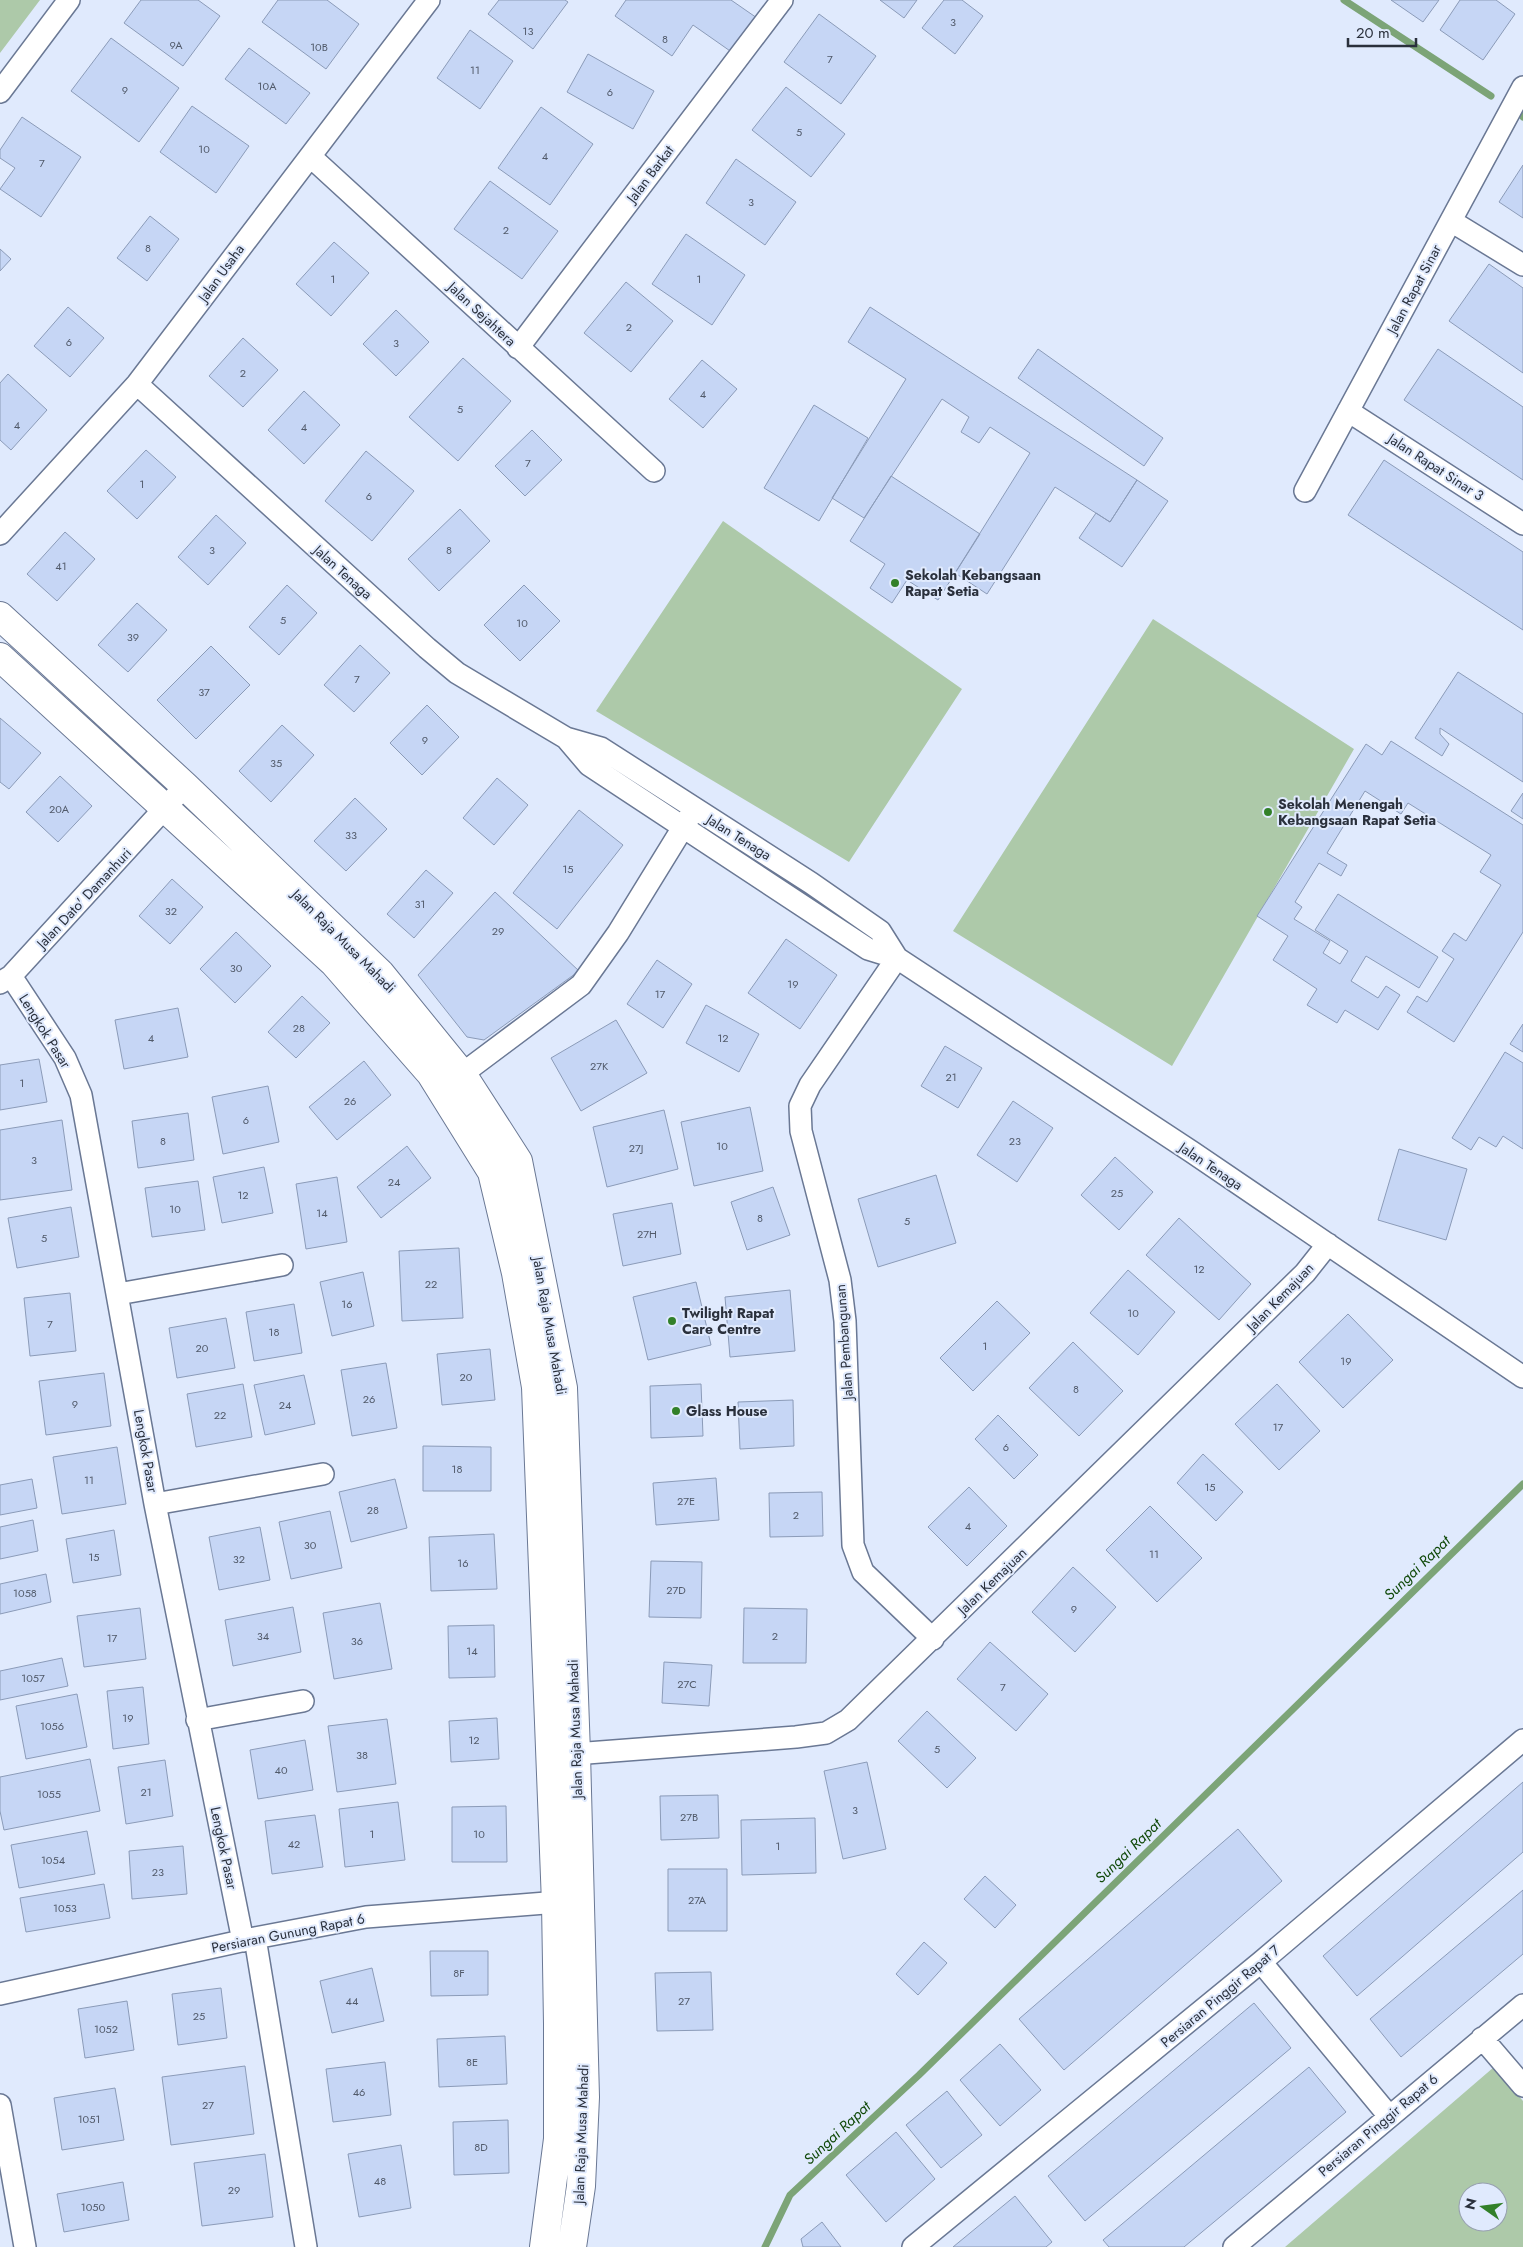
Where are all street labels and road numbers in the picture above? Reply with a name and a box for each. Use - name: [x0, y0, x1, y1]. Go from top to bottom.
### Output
- street label: Jalan Barkat: [621, 141, 679, 208]
- street label: Jalan Usaha: [192, 240, 249, 308]
- street label: Jalan Rapat Sinar: [1381, 241, 1446, 339]
- street label: Jalan Sejahtera: [442, 276, 520, 351]
- street label: Jalan Rapat Sinar 3: [1383, 427, 1488, 506]
- street label: Jalan Tenaga: [308, 539, 377, 604]
- street label: Jalan Tenaga: [701, 808, 775, 865]
- street label: Jalan Dato' Damanhuri: [31, 843, 136, 954]
- street label: Jalan Raja Musa Mahadi: [286, 883, 400, 997]
- street label: Lengkok Pasar: [14, 990, 76, 1072]
- street label: Jalan Tenaga: [1174, 1136, 1247, 1195]
- street label: Jalan Raja Musa Mahadi: [528, 1254, 572, 1397]
- street label: Jalan Kemajuan: [1241, 1258, 1318, 1337]
- street label: Jalan Pembangunan: [830, 1284, 858, 1402]
- street label: Lengkok Pasar: [129, 1408, 163, 1494]
- street label: Jalan Kemajuan: [952, 1543, 1031, 1620]
- street label: Jalan Raja Musa Mahadi: [563, 1659, 588, 1801]
- street label: Lengkok Pasar: [205, 1805, 243, 1891]
- street label: Persiaran Gunung Rapat 6: [210, 1908, 366, 1958]
- street label: Persiaran Pinggir Rapat 7: [1156, 1940, 1284, 2052]
- street label: Jalan Raja Musa Mahadi: [568, 2064, 593, 2206]
- street label: Persiaran Pinggir Rapat 6: [1314, 2069, 1442, 2181]

